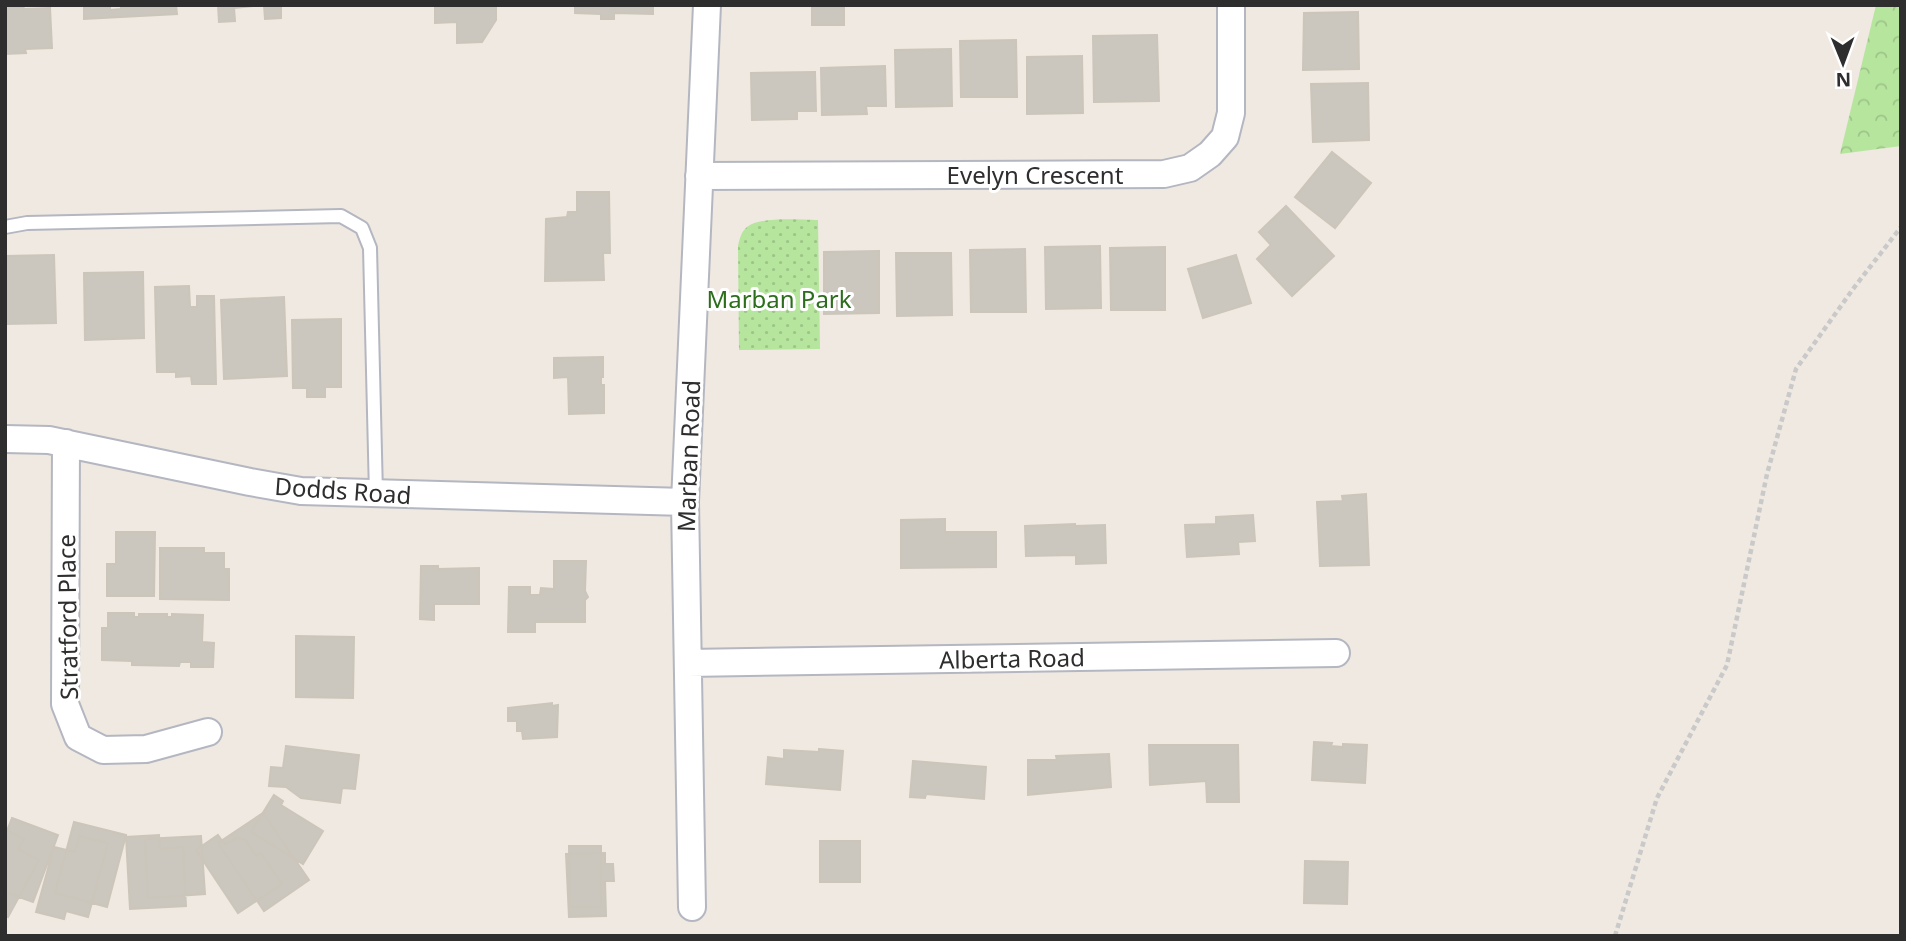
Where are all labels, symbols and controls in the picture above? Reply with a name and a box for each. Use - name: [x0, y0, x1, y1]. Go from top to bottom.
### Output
- north arrow: [1808, 28, 1878, 98]
- text: N: [1835, 67, 1851, 93]
- street label: Evelyn Crescent: [947, 158, 1124, 191]
- park label: Marban Park: [706, 282, 852, 315]
- street label: Marban Road: [669, 379, 707, 533]
- street label: Dodds Road: [274, 469, 412, 511]
- street label: Stratford Place: [49, 534, 85, 700]
- street label: Alberta Road: [939, 640, 1085, 676]

